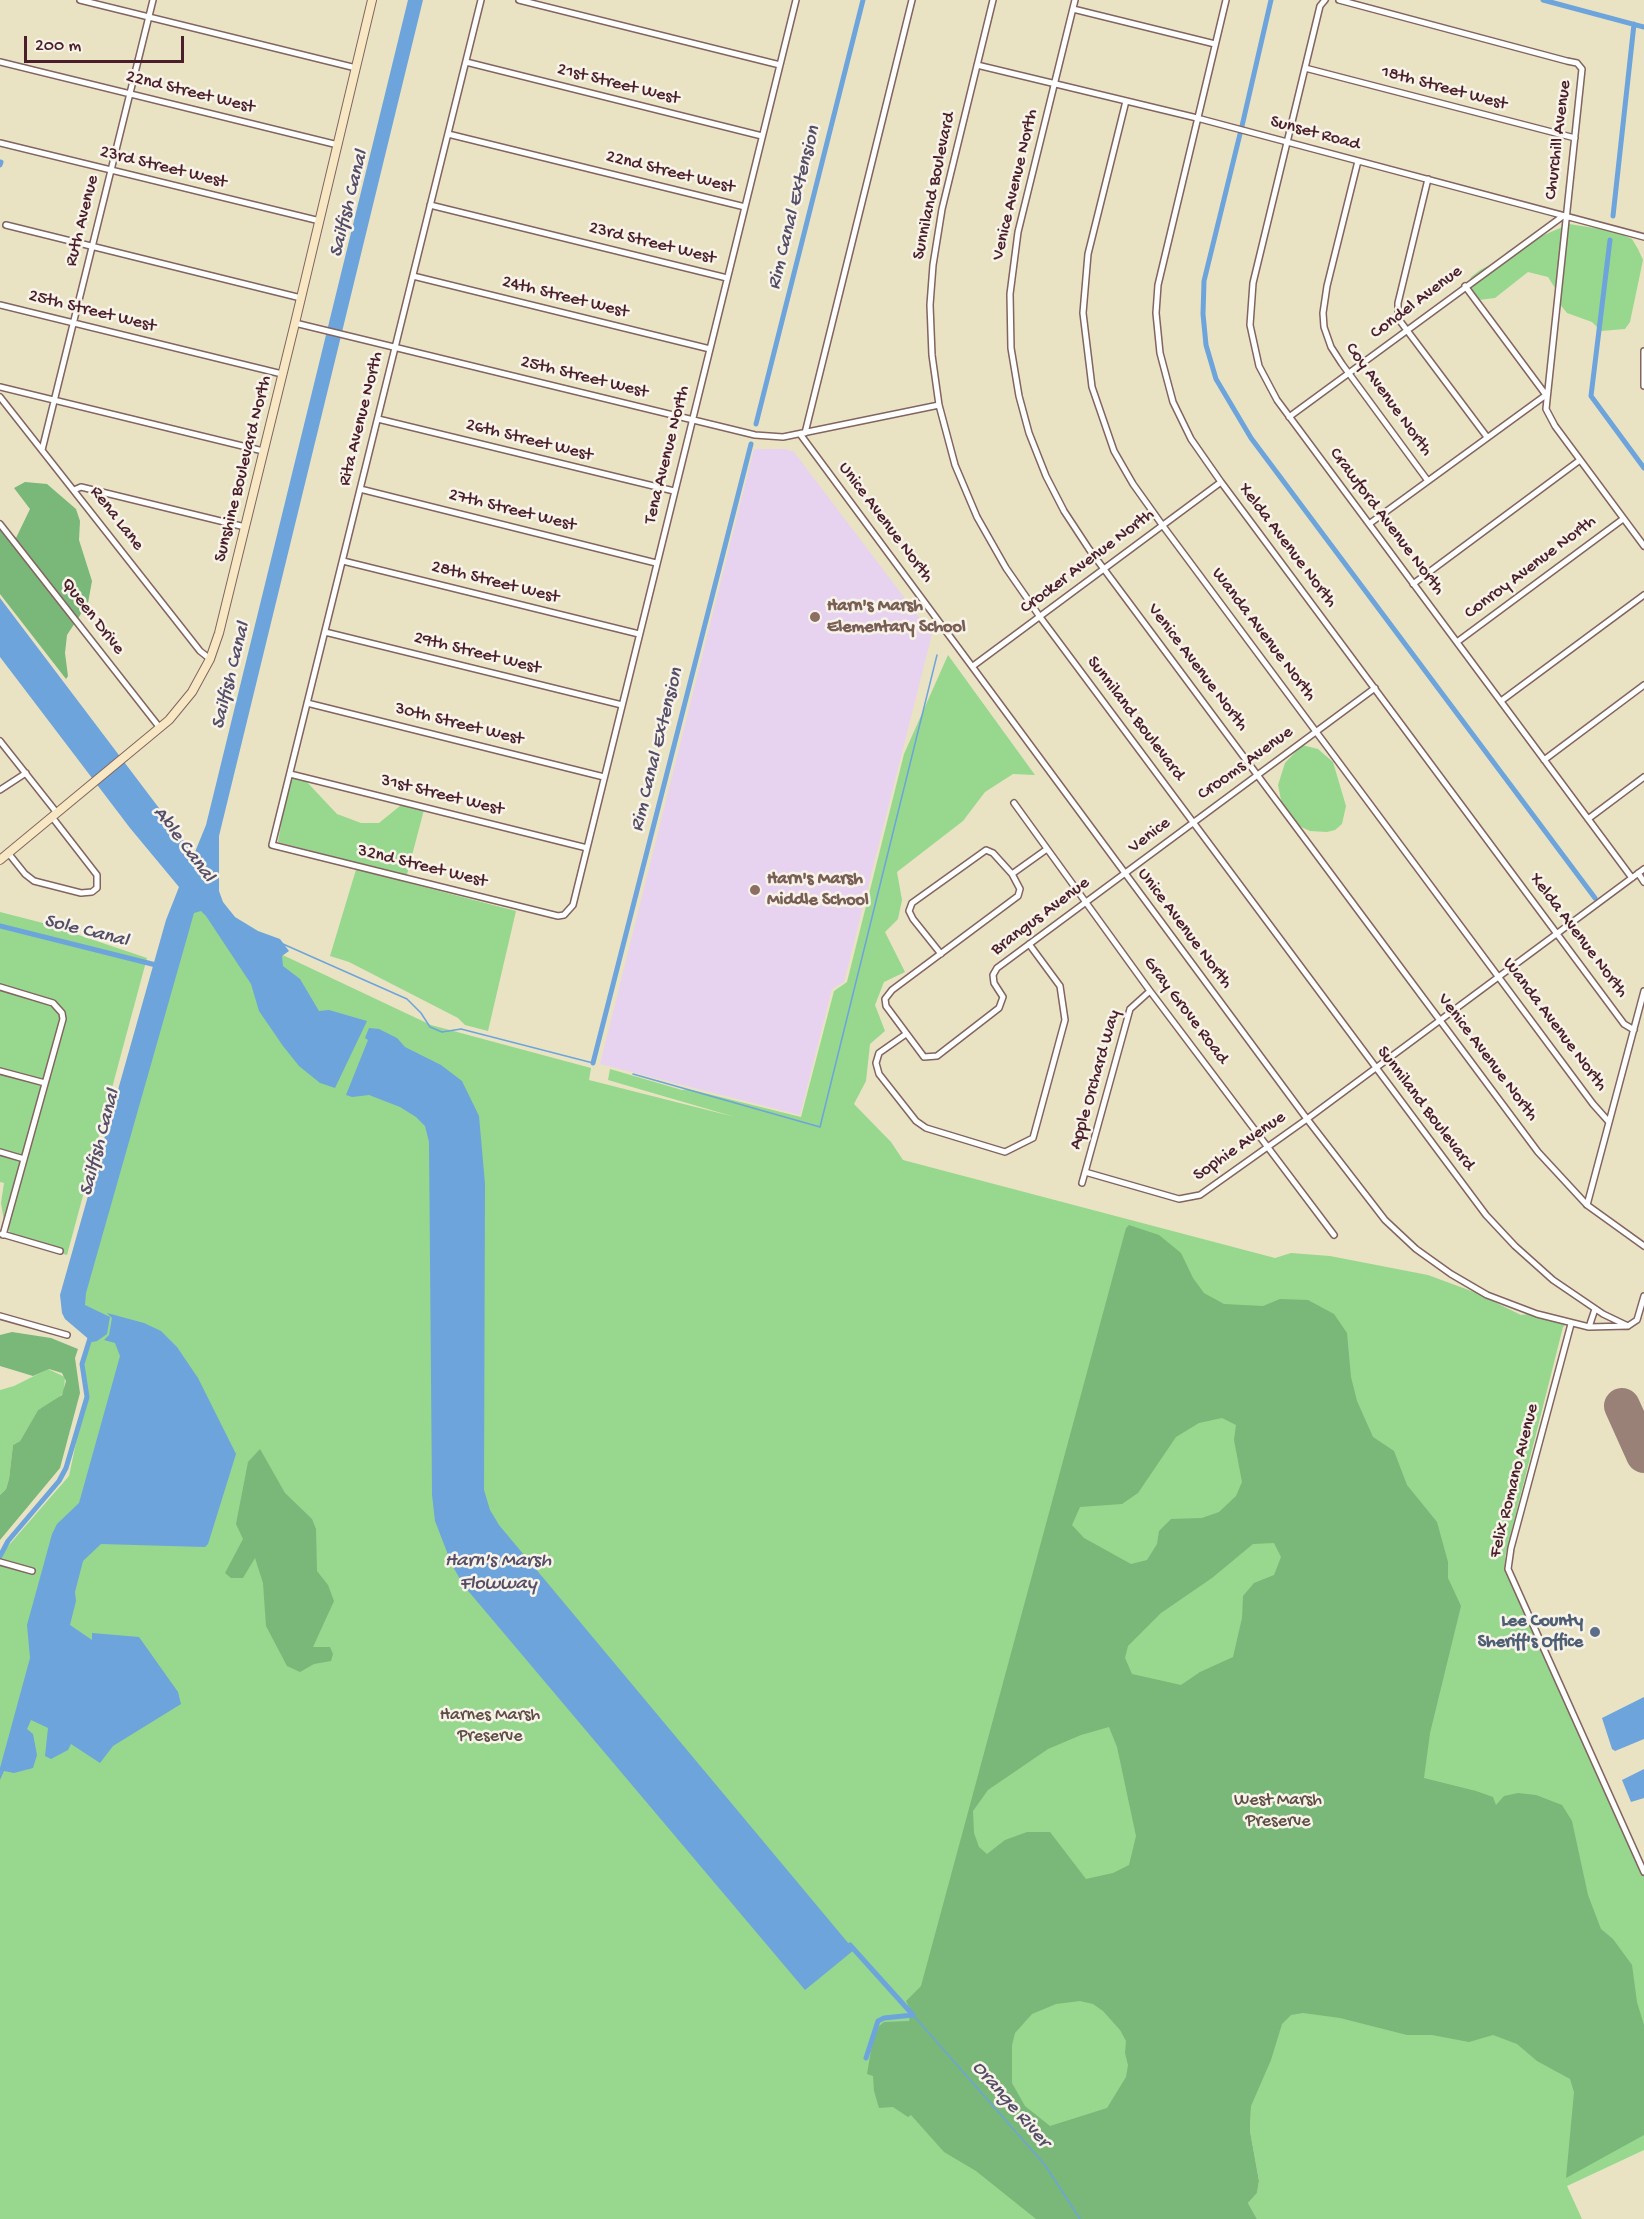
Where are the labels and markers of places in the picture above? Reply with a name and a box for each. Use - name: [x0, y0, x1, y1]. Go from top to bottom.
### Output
- place label: Harn's Marsh Elementary School: [827, 596, 966, 638]
- marker: Harn's Marsh Elementary School: [808, 610, 822, 624]
- place label: Harn's Marsh Middle School: [767, 869, 869, 912]
- marker: Harn's Marsh Middle School: [748, 883, 762, 897]
- place label: Lee County Sheriff's Office: [1478, 1611, 1583, 1654]
- marker: Lee County Sheriff's Office: [1588, 1625, 1602, 1639]

